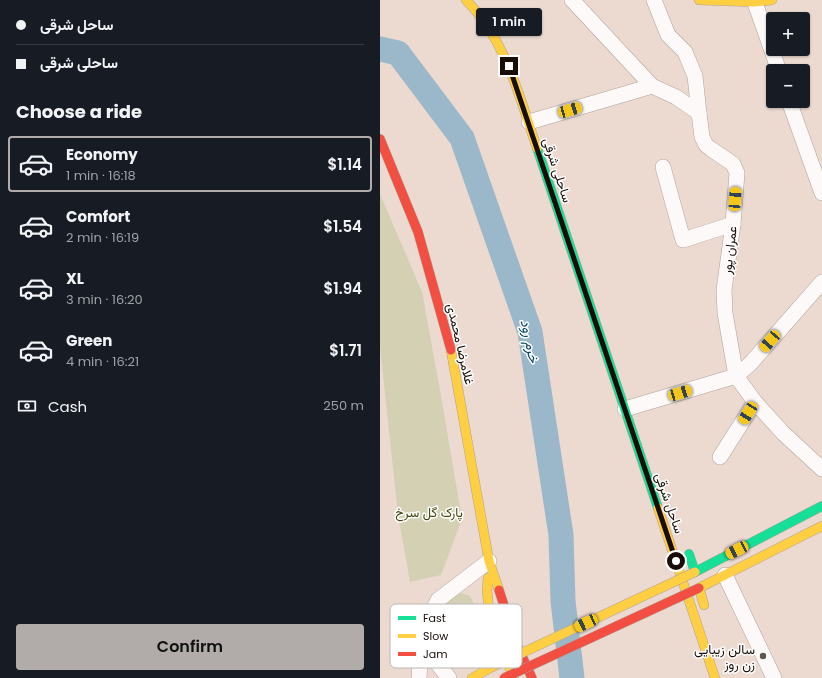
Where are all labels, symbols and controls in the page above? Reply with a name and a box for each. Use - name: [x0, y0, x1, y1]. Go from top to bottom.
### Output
- callout: 1 min: [476, 8, 542, 36]
- text: 1 min: [492, 12, 526, 31]
- map controls: [766, 12, 810, 108]
- button: +: [766, 12, 810, 56]
- text: ساحل شرقی: [40, 14, 113, 35]
- text: ساحلی شرقی: [40, 52, 118, 73]
- route end: [500, 57, 518, 75]
- button: −: [766, 64, 810, 108]
- text: Choose a ride: [16, 99, 142, 124]
- car: [557, 101, 583, 119]
- street label: ساحلی شرقی: [538, 135, 577, 205]
- text: Economy: [66, 144, 138, 165]
- icon: car: [18, 146, 54, 182]
- text: $1.14: [328, 154, 362, 175]
- text: 1 min · 16:18: [66, 166, 136, 185]
- car: [728, 187, 742, 211]
- text: Comfort: [66, 206, 130, 227]
- icon: car: [18, 208, 54, 244]
- text: $1.54: [323, 216, 362, 237]
- street label: عمران پور: [717, 225, 742, 276]
- text: 2 min · 16:19: [66, 228, 139, 247]
- text: XL: [66, 268, 84, 289]
- icon: car: [18, 270, 54, 306]
- text: $1.94: [324, 278, 362, 299]
- text: 3 min · 16:20: [66, 290, 143, 309]
- street label: غلامرضا محمدی: [442, 302, 479, 387]
- water label: خرم رود: [516, 318, 544, 365]
- car: [758, 328, 782, 354]
- text: Green: [66, 330, 112, 351]
- icon: car: [18, 332, 54, 368]
- text: $1.71: [329, 340, 362, 361]
- text: 4 min · 16:21: [66, 352, 139, 371]
- car: [667, 384, 693, 402]
- icon: cash: [16, 395, 38, 417]
- text: Cash: [48, 396, 87, 417]
- text: 250 m: [323, 396, 364, 415]
- car: [737, 400, 759, 426]
- street label: ساحل شرقی: [650, 470, 689, 536]
- park label: پارک گل سرخ: [395, 503, 463, 522]
- car: [724, 539, 750, 561]
- route start: [667, 552, 685, 570]
- legend: [390, 604, 522, 668]
- text: Fast: [423, 610, 446, 626]
- car: [573, 612, 599, 634]
- button: Confirm: [16, 624, 364, 670]
- text: Slow: [423, 628, 448, 644]
- place label: سالن زیبایی زن روز: [694, 640, 755, 674]
- text: Jam: [423, 646, 448, 662]
- marker: سالن زیبایی زن روز: [758, 651, 768, 661]

